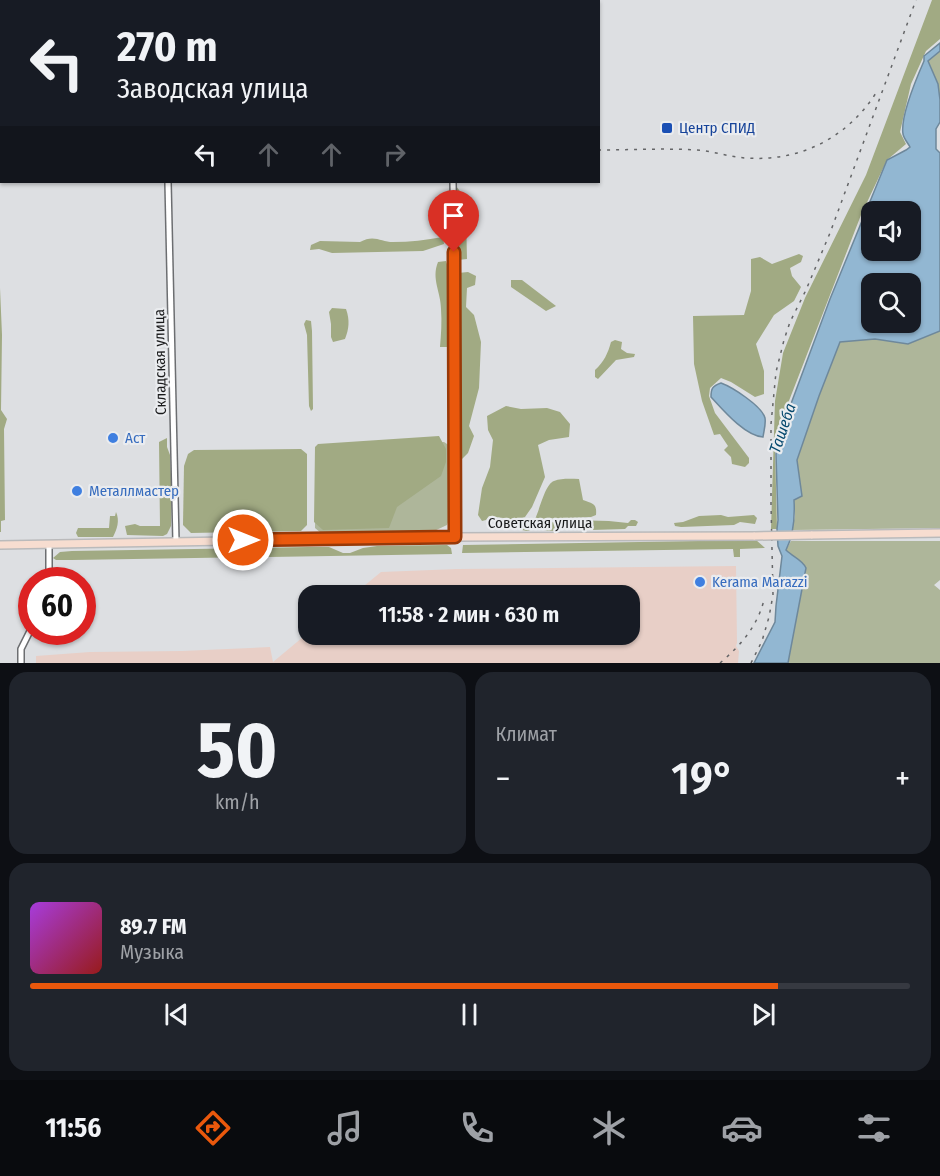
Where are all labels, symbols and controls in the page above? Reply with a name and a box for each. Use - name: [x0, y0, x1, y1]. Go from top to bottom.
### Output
- text: 270 m: [117, 22, 217, 72]
- icon: left: [18, 24, 96, 102]
- text: Заводская улица: [117, 73, 308, 105]
- place label: Центр СПИД: [679, 119, 755, 137]
- marker: Центр СПИД: [660, 121, 674, 135]
- icon: left: [189, 138, 222, 171]
- icon: ahead: [252, 138, 285, 171]
- icon: ahead: [315, 138, 348, 171]
- icon: right: [378, 138, 411, 171]
- pin: [428, 190, 479, 252]
- icon: arrive: [437, 199, 470, 232]
- map controls: [861, 201, 921, 333]
- button: sound: [861, 201, 921, 261]
- button: search: [861, 273, 921, 333]
- street label: Складская улица: [150, 309, 170, 415]
- water label: Ташеба: [765, 401, 800, 456]
- place label: Аст: [125, 429, 146, 447]
- marker: Аст: [106, 431, 120, 445]
- place label: Металлмастер: [89, 482, 179, 500]
- marker: Металлмастер: [70, 484, 84, 498]
- position arrow: [211, 508, 275, 572]
- street label: Советская улица: [488, 514, 592, 532]
- speed limit sign: 60: [18, 567, 96, 645]
- place label: Kerama Marazzi: [712, 573, 807, 591]
- marker: Kerama Marazzi: [693, 575, 707, 589]
- text: 11:58 · 2 мин · 630 m: [379, 601, 559, 628]
- text: 50: [197, 704, 278, 798]
- text: Климат: [496, 722, 557, 746]
- text: 19°: [671, 752, 734, 806]
- text: −: [496, 759, 510, 799]
- text: +: [895, 759, 910, 799]
- text: km/h: [215, 790, 260, 814]
- text: 89.7 FM: [120, 913, 187, 940]
- text: Музыка: [120, 940, 184, 964]
- icon: previous: [160, 998, 193, 1031]
- icon: pause: [453, 998, 486, 1031]
- icon: next: [747, 998, 780, 1031]
- icon: directions: [192, 1107, 234, 1149]
- icon: music: [324, 1107, 366, 1149]
- icon: phone: [456, 1107, 498, 1149]
- icon: climate: [588, 1107, 630, 1149]
- icon: car: [721, 1107, 763, 1149]
- icon: filters: [853, 1107, 895, 1149]
- text: 11:56: [45, 1112, 101, 1144]

